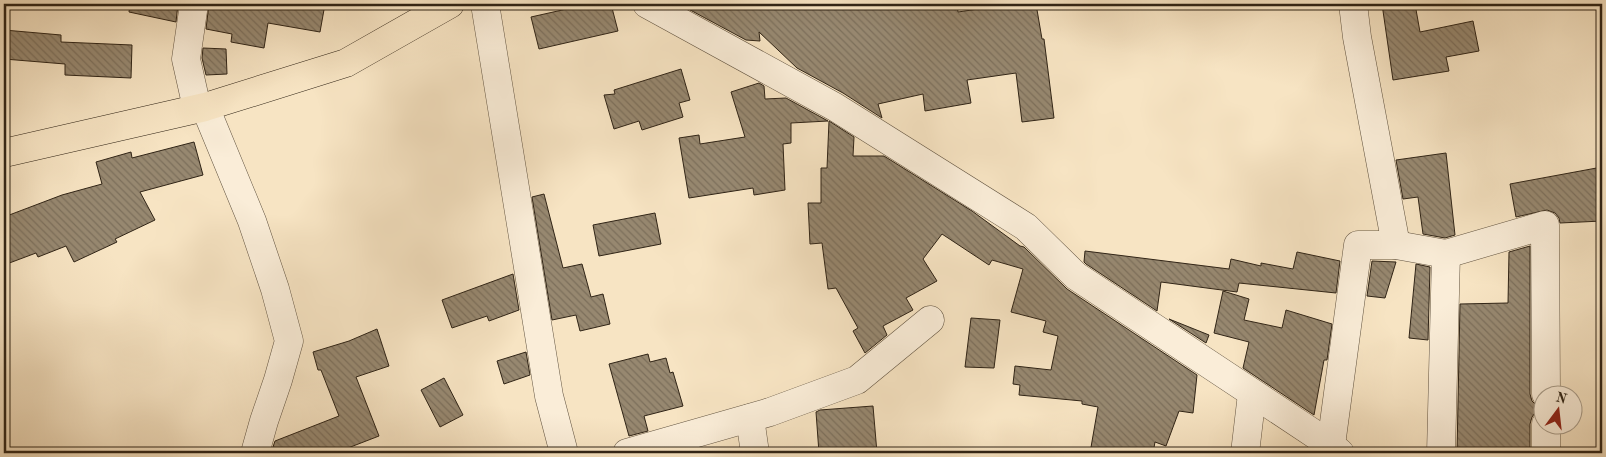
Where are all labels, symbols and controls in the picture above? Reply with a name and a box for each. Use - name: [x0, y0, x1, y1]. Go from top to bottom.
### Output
- north arrow: [1534, 384, 1584, 434]
- text: N: [1554, 390, 1568, 407]

